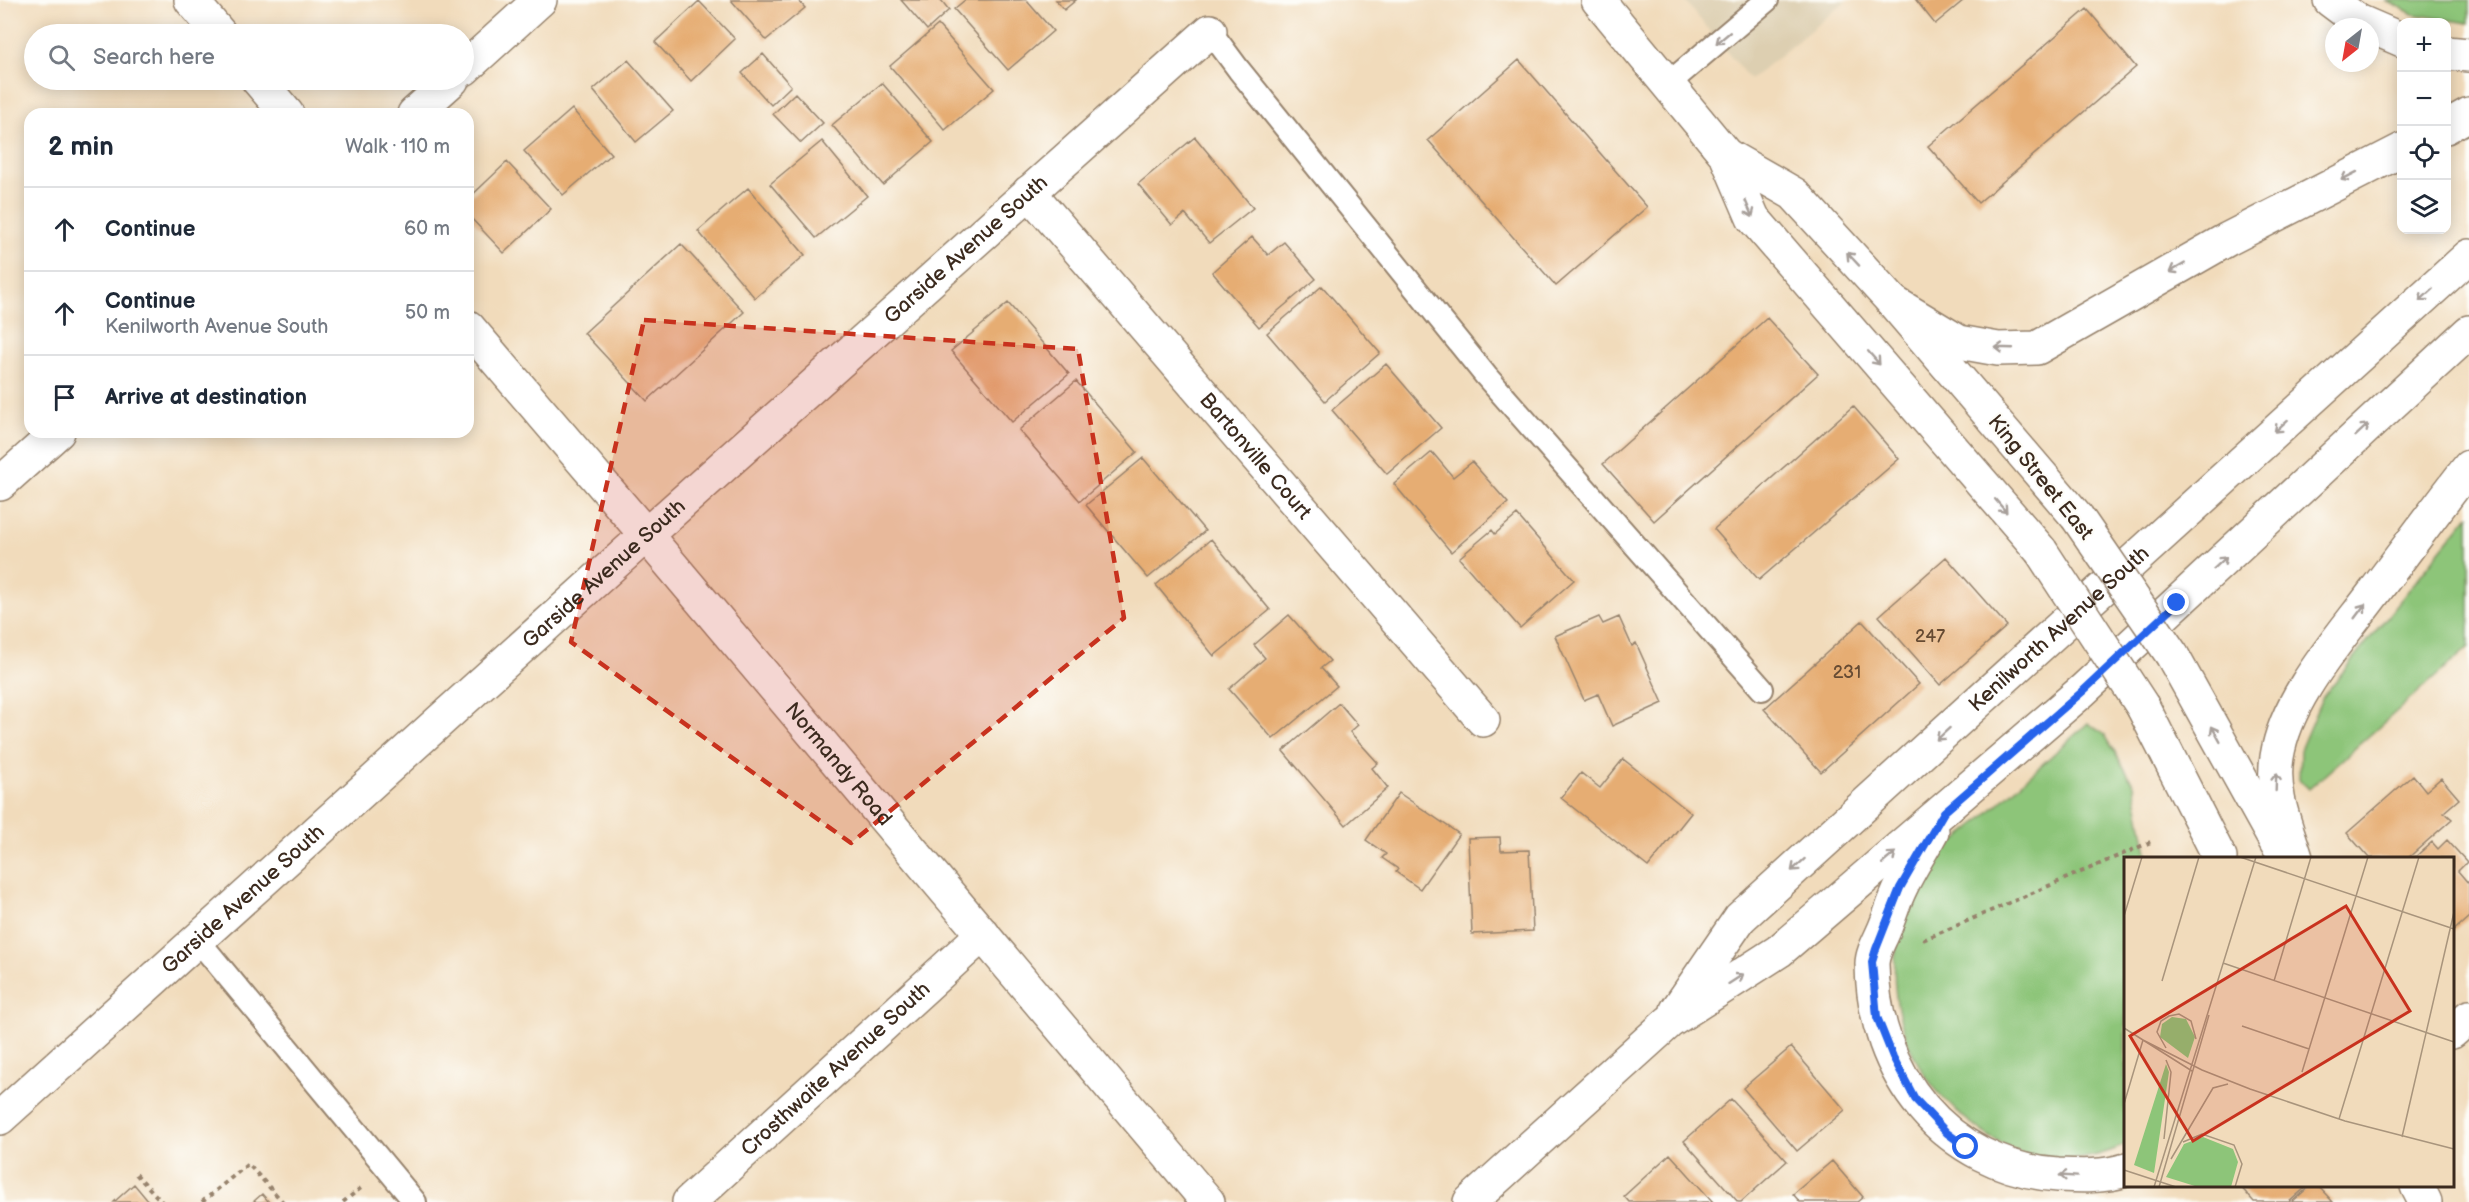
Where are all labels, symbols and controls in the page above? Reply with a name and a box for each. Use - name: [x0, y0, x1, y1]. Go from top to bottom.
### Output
- north arrow: [2325, 18, 2379, 72]
- map controls: [2397, 18, 2451, 234]
- button: +: [2397, 18, 2451, 72]
- search box: [24, 24, 474, 90]
- one-way arrow: [1716, 31, 1731, 45]
- icon: search: [45, 41, 78, 74]
- text: Search here: [93, 44, 215, 71]
- button: −: [2397, 72, 2451, 126]
- button: locate: [2397, 126, 2451, 180]
- text: 2 min: [48, 132, 114, 163]
- text: Walk · 110 m: [345, 135, 450, 159]
- street label: Garside Avenue South: [879, 170, 1053, 329]
- one-way arrow: [2341, 171, 2359, 182]
- button: layers: [2397, 180, 2451, 234]
- one-way arrow: [1744, 199, 1755, 217]
- icon: ahead: [48, 213, 81, 246]
- text: Continue: [105, 216, 195, 243]
- text: 60 m: [404, 217, 450, 241]
- one-way arrow: [1846, 252, 1860, 267]
- one-way arrow: [2169, 262, 2186, 274]
- text: Continue: [105, 288, 195, 315]
- one-way arrow: [2418, 288, 2433, 302]
- icon: ahead: [48, 297, 81, 330]
- text: 50 m: [405, 301, 450, 325]
- text: Kenilworth Avenue South: [105, 315, 328, 339]
- one-way arrow: [1994, 342, 2014, 354]
- one-way arrow: [1867, 350, 1880, 366]
- icon: arrive: [48, 381, 81, 414]
- text: Arrive at destination: [105, 384, 307, 411]
- street label: Bartonville Court: [1194, 388, 1317, 525]
- street label: King Street East: [1983, 410, 2099, 545]
- one-way arrow: [2274, 419, 2289, 433]
- one-way arrow: [2355, 423, 2370, 438]
- street label: Garside Avenue South: [517, 494, 691, 654]
- one-way arrow: [1994, 498, 2008, 513]
- street label: Kenilworth Avenue South: [1964, 541, 2154, 717]
- one-way arrow: [2212, 556, 2227, 571]
- route end: [2163, 589, 2189, 615]
- one-way arrow: [2354, 604, 2366, 620]
- house number: 247: [1915, 626, 1945, 647]
- house number: 231: [1833, 662, 1861, 683]
- street label: Normandy Road: [780, 698, 897, 831]
- one-way arrow: [2210, 726, 2222, 743]
- one-way arrow: [1936, 727, 1951, 741]
- one-way arrow: [2270, 773, 2281, 793]
- street label: Garside Avenue South: [157, 819, 330, 979]
- one-way arrow: [1881, 851, 1896, 865]
- inset map: [2124, 857, 2454, 1187]
- one-way arrow: [1791, 858, 1806, 872]
- one-way arrow: [1727, 972, 1744, 984]
- street label: Crosthwaite Avenue South: [736, 977, 935, 1161]
- route start: [1952, 1133, 1978, 1159]
- one-way arrow: [2058, 1170, 2078, 1181]

